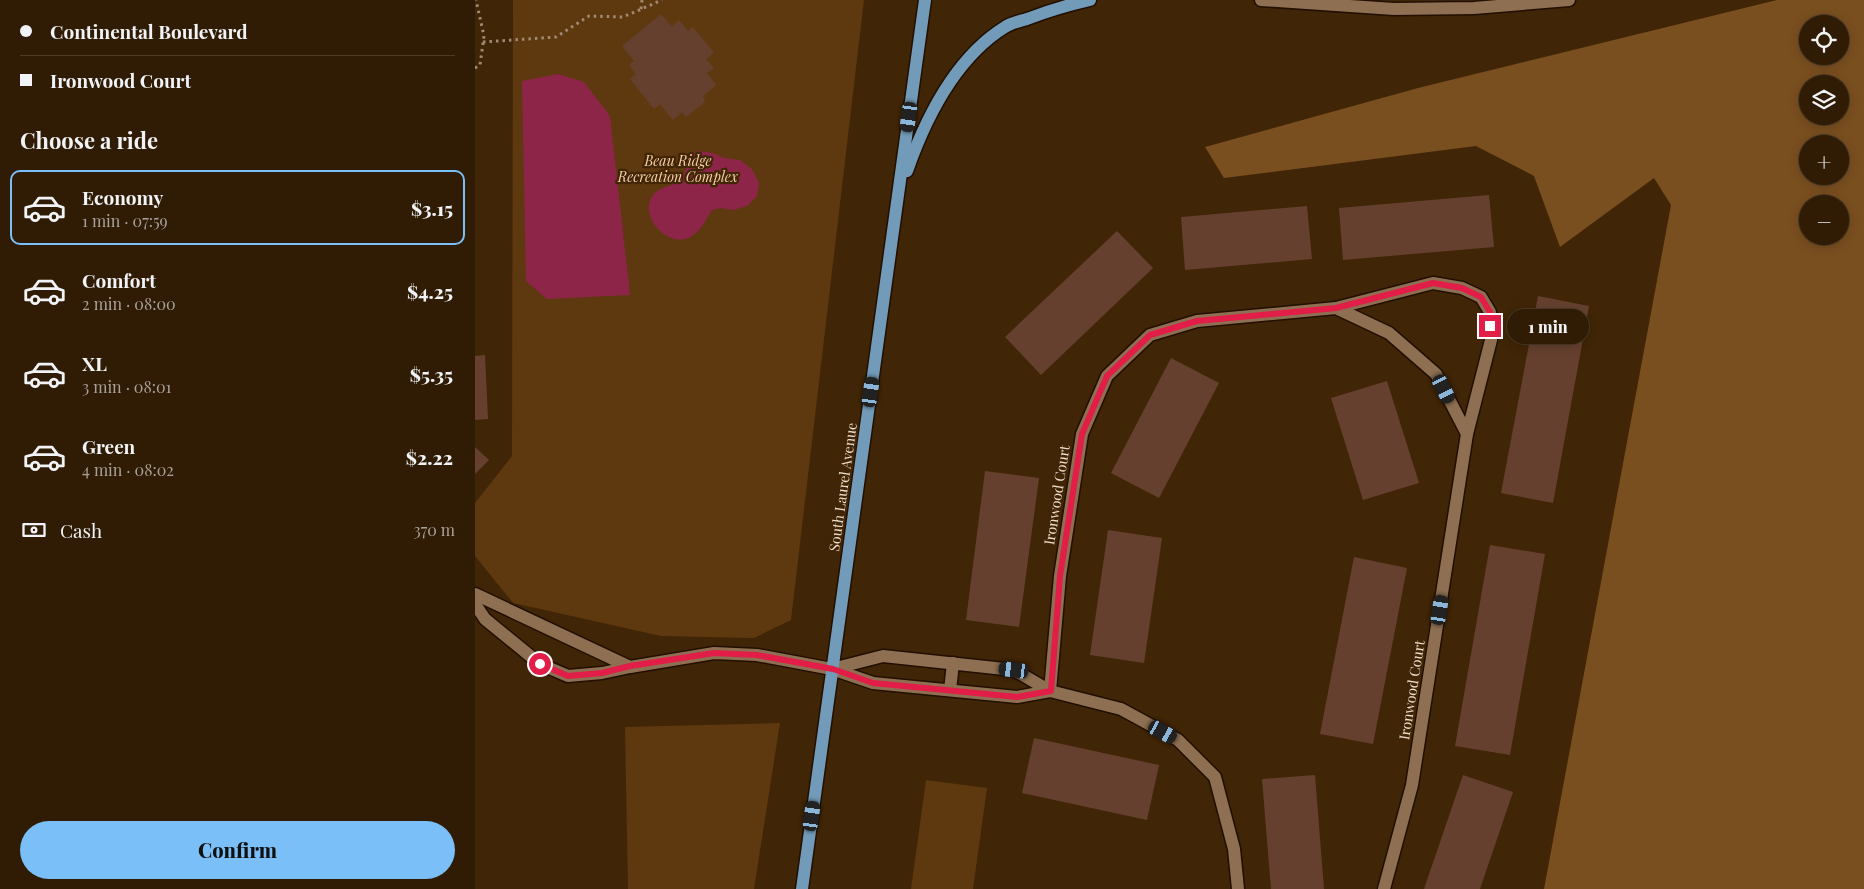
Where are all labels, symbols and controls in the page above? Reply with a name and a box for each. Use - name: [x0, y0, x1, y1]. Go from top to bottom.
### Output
- map controls: [1799, 15, 1849, 245]
- button: locate: [1799, 15, 1849, 65]
- text: Continental Boulevard: [50, 18, 248, 44]
- text: Ironwood Court: [50, 67, 191, 93]
- button: layers: [1799, 75, 1849, 125]
- car: [899, 101, 918, 133]
- text: Choose a ride: [20, 125, 158, 155]
- button: +: [1799, 135, 1849, 185]
- park label: Beau Ridge Recreation Complex: [617, 151, 739, 186]
- text: Economy: [82, 184, 163, 210]
- icon: car: [22, 185, 67, 230]
- text: $3.15: [411, 195, 453, 221]
- button: −: [1799, 195, 1849, 245]
- text: 1 min · 07:59: [82, 210, 168, 231]
- text: Comfort: [82, 267, 156, 293]
- icon: car: [22, 268, 67, 313]
- text: $4.25: [407, 278, 453, 304]
- text: 2 min · 08:00: [82, 293, 176, 314]
- callout: 1 min: [1507, 308, 1590, 344]
- route end: [1479, 315, 1501, 337]
- text: 1 min: [1528, 316, 1568, 337]
- text: XL: [82, 350, 107, 376]
- icon: car: [22, 351, 67, 396]
- text: $5.35: [410, 361, 453, 387]
- car: [1430, 372, 1457, 406]
- text: 3 min · 08:01: [82, 376, 172, 397]
- car: [861, 376, 880, 408]
- street label: South Laurel Avenue: [824, 421, 861, 552]
- text: Green: [82, 433, 135, 459]
- icon: car: [22, 434, 67, 479]
- street label: Ironwood Court: [1039, 443, 1074, 546]
- text: $2.22: [406, 444, 453, 470]
- text: 4 min · 08:02: [82, 459, 174, 480]
- icon: cash: [20, 516, 48, 544]
- text: Cash: [60, 517, 102, 543]
- text: 370 m: [413, 519, 455, 540]
- car: [1430, 594, 1449, 626]
- street label: Ironwood Court: [1394, 638, 1429, 741]
- route start: [529, 653, 551, 675]
- car: [998, 661, 1029, 679]
- car: [1146, 718, 1179, 746]
- car: [802, 800, 821, 832]
- button: Confirm: [20, 821, 455, 879]

